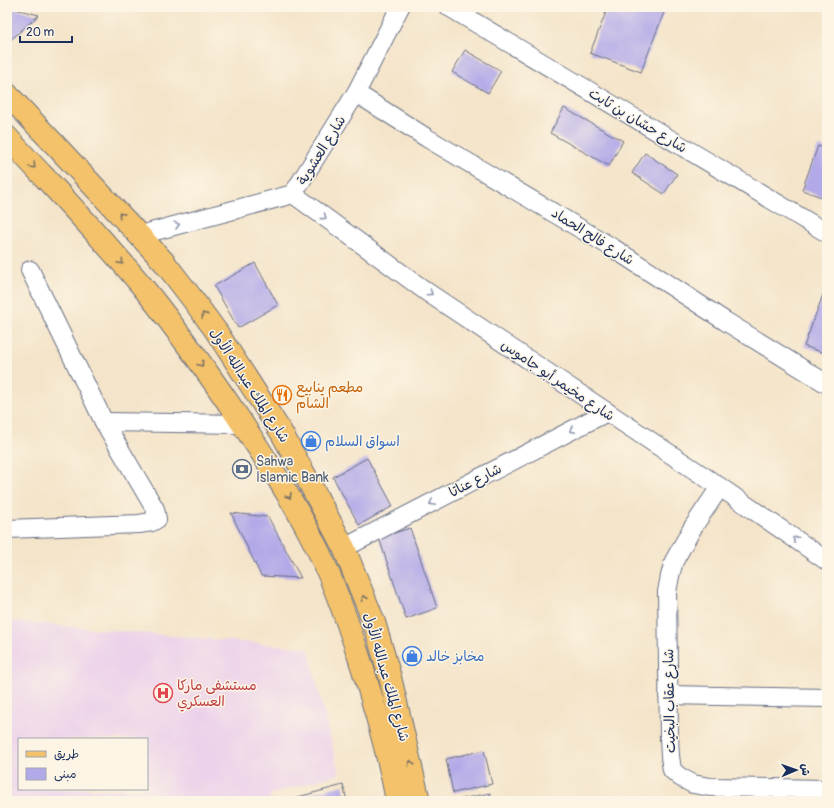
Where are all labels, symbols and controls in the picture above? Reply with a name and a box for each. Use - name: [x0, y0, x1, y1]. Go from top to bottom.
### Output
- scale bar: [20, 18, 72, 44]
- text: 20 m: [26, 25, 55, 40]
- street label: شارع حسّان بن ثابت: [585, 84, 690, 157]
- street label: شارع العشوية: [293, 112, 350, 189]
- one-way arrow: [29, 161, 36, 169]
- street label: شارع فالح الحماد: [548, 204, 637, 269]
- one-way arrow: [118, 212, 125, 220]
- one-way arrow: [320, 212, 327, 219]
- one-way arrow: [174, 222, 181, 230]
- one-way arrow: [116, 257, 123, 264]
- one-way arrow: [425, 288, 432, 295]
- one-way arrow: [202, 312, 209, 319]
- street label: شارع الملك عبدالله الأول: [205, 324, 294, 446]
- street label: شارع مخيمر أبو جاموس: [497, 336, 618, 426]
- one-way arrow: [196, 360, 204, 367]
- place label: مطعم ينابيع الشام: [296, 379, 363, 414]
- restaurant icon: مطعم ينابيع الشام: [271, 384, 293, 406]
- one-way arrow: [569, 426, 576, 433]
- shop icon: اسواق السلام: [300, 430, 322, 452]
- place label: اسواق السلام: [325, 433, 400, 452]
- place label: Sahwa Islamic Bank: [256, 453, 329, 486]
- bank icon: Sahwa Islamic Bank: [231, 458, 253, 480]
- street label: شارع عناتا: [446, 460, 505, 502]
- one-way arrow: [284, 491, 291, 498]
- one-way arrow: [428, 498, 436, 506]
- one-way arrow: [792, 536, 799, 544]
- one-way arrow: [361, 594, 369, 602]
- street label: شارع الملك عبدالله الأول: [359, 610, 414, 744]
- shop icon: مخابز خالد: [401, 645, 423, 667]
- place label: مخابز خالد: [426, 648, 485, 665]
- street label: شارع عقاب البخيت: [660, 649, 680, 753]
- place label: مستشفى ماركا العسكري: [177, 677, 257, 712]
- hospital icon: مستشفى ماركا العسكري: [152, 682, 174, 704]
- legend: [18, 738, 148, 790]
- text: طريق: [54, 747, 79, 762]
- north arrow: [776, 750, 816, 790]
- one-way arrow: [407, 760, 415, 766]
- text: ش: [799, 763, 812, 776]
- text: مبنى: [54, 767, 77, 782]

